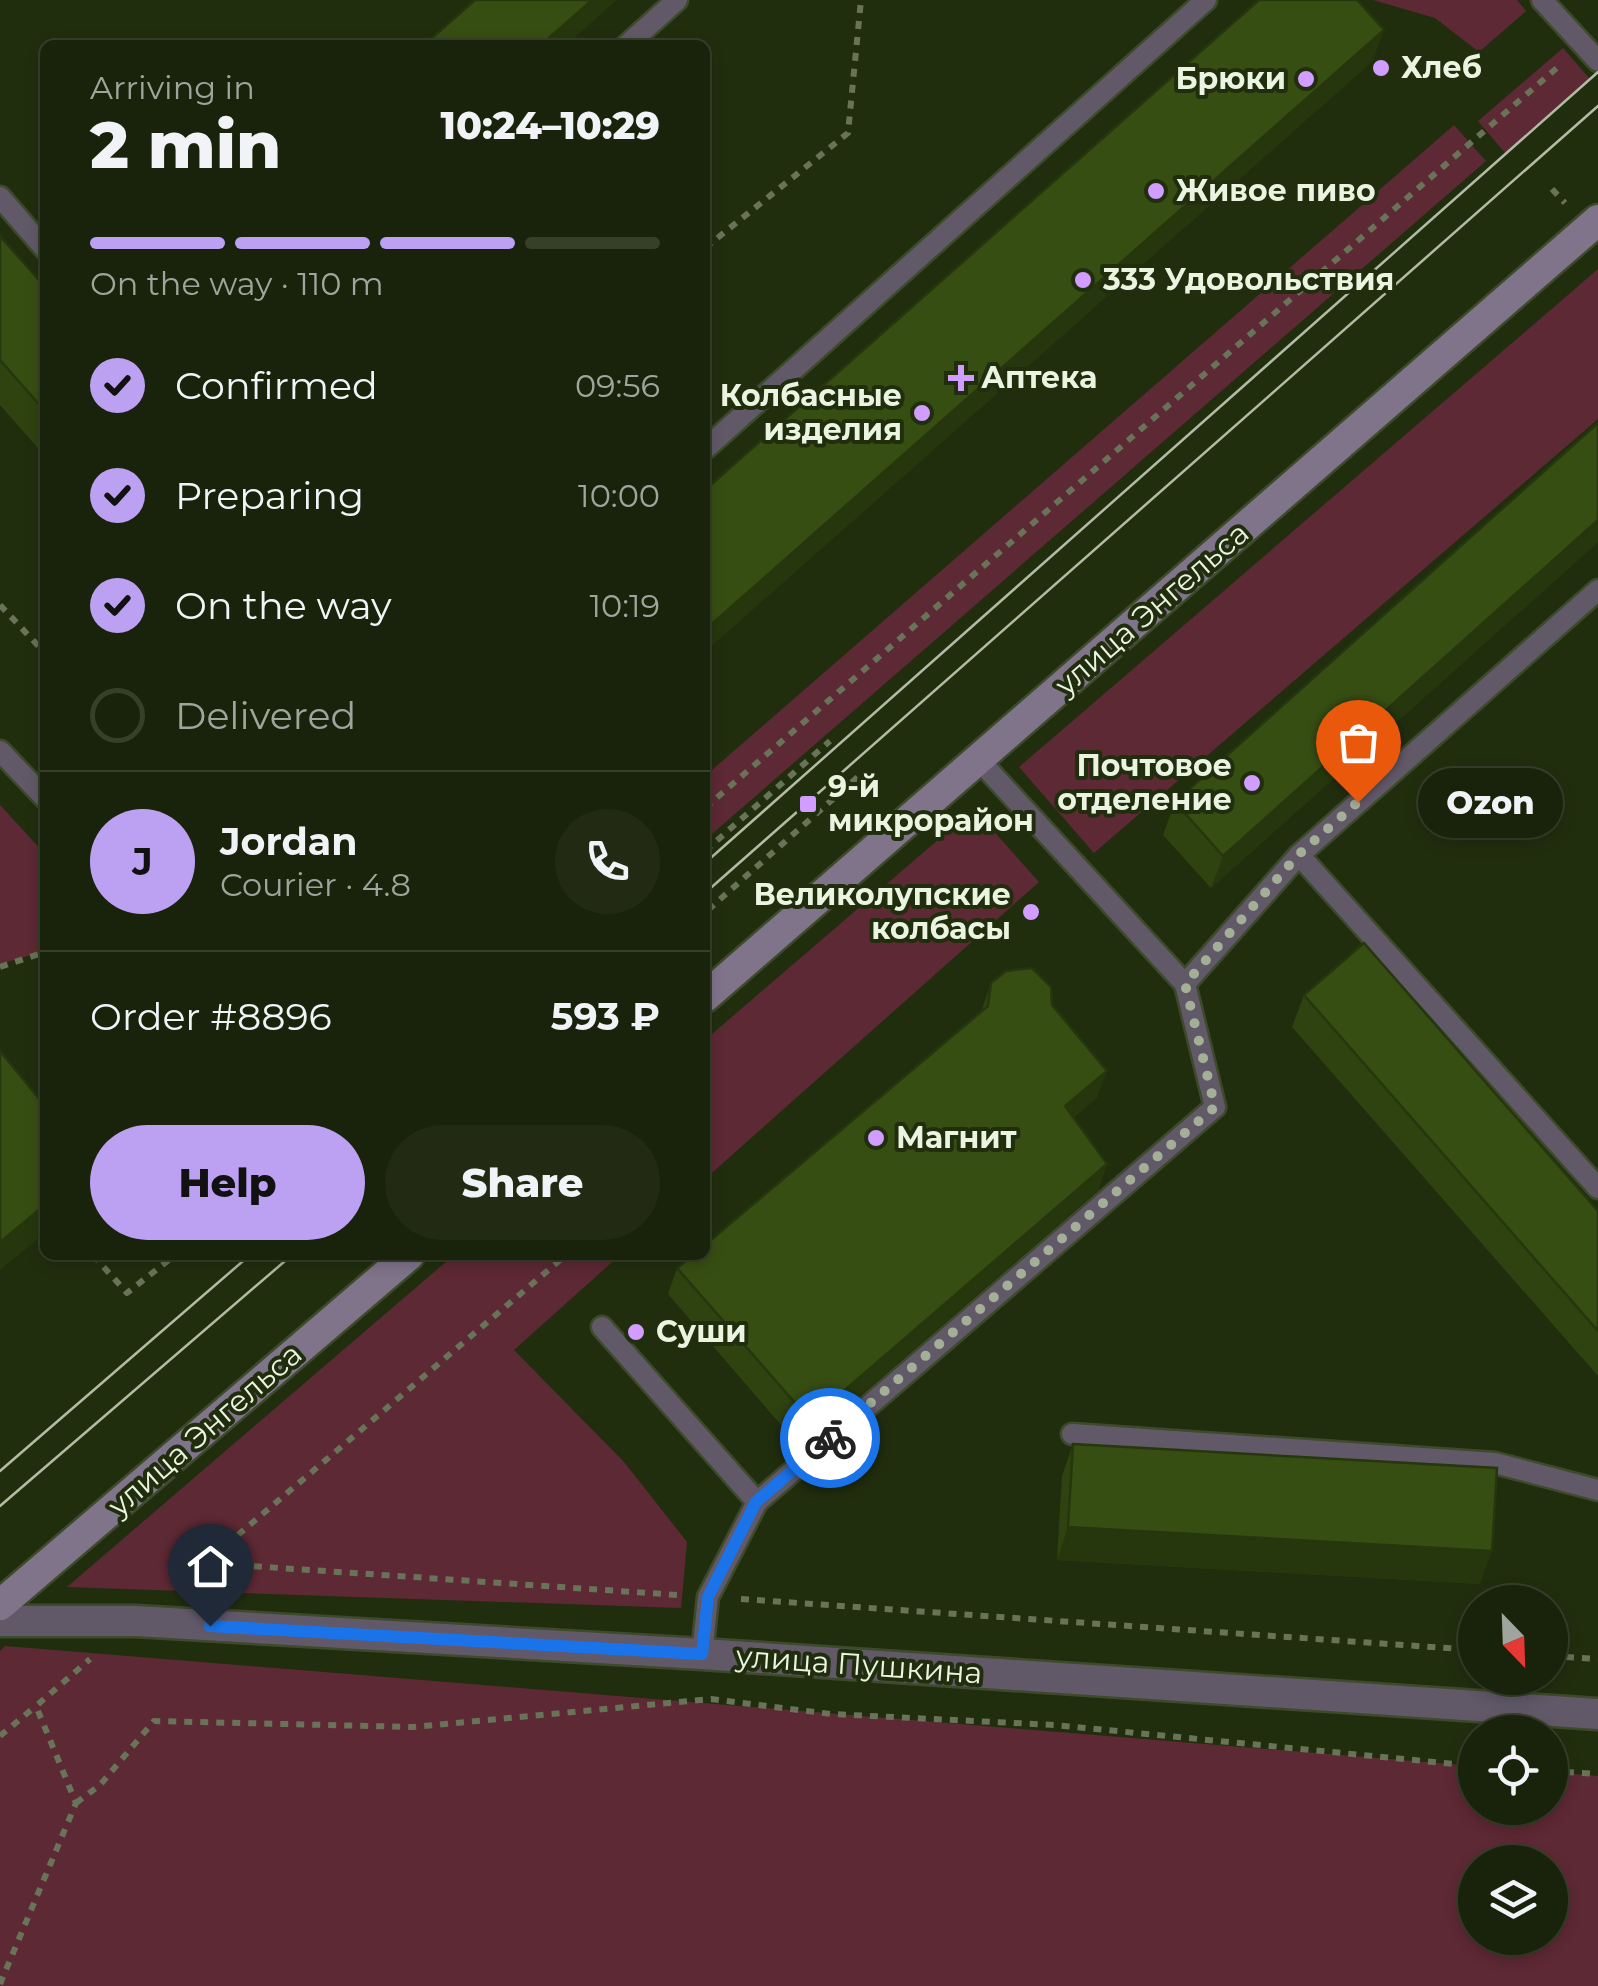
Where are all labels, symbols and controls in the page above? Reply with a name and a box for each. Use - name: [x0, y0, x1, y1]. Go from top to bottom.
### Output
- place label: Хлеб: [1401, 49, 1482, 86]
- marker: Хлеб: [1370, 57, 1392, 79]
- place label: Брюки: [1175, 60, 1286, 97]
- text: Arriving in: [90, 68, 255, 107]
- marker: Брюки: [1295, 68, 1317, 90]
- text: 10:24–10:29: [441, 102, 660, 149]
- text: 2 min: [90, 105, 281, 184]
- place label: Живое пиво: [1176, 172, 1376, 209]
- marker: Живое пиво: [1145, 180, 1167, 202]
- place label: 333 Удовольствия: [1102, 261, 1394, 298]
- text: On the way · 110 m: [90, 264, 384, 303]
- marker: 333 Удовольствия: [1072, 269, 1094, 291]
- icon: check: [90, 358, 145, 413]
- place label: Аптека: [981, 359, 1097, 396]
- text: Confirmed: [175, 362, 378, 409]
- text: 09:56: [575, 366, 660, 405]
- marker: Аптека: [950, 367, 972, 389]
- place label: Колбасные изделия: [720, 377, 902, 448]
- marker: Колбасные изделия: [911, 402, 933, 424]
- icon: check: [90, 468, 145, 523]
- text: Preparing: [175, 472, 364, 519]
- text: 10:00: [578, 476, 660, 515]
- street label: улица Энгельса: [1046, 514, 1256, 704]
- icon: check: [90, 578, 145, 633]
- text: On the way: [175, 582, 392, 629]
- text: 10:19: [589, 586, 660, 625]
- text: Delivered: [175, 692, 356, 739]
- pin: [1316, 700, 1401, 803]
- icon: bag: [1331, 715, 1386, 770]
- place label: Почтовое отделение: [1057, 747, 1232, 818]
- callout: Ozon: [1418, 767, 1563, 837]
- place label: 9-й микрорайон: [828, 768, 1034, 839]
- marker: Почтовое отделение: [1241, 772, 1263, 794]
- text: Ozon: [1446, 783, 1535, 822]
- marker: 9-й микрорайон: [797, 793, 819, 815]
- button: phone: [555, 809, 660, 914]
- text: Jordan: [220, 818, 358, 865]
- text: J: [132, 838, 153, 885]
- text: Courier · 4.8: [220, 865, 411, 904]
- place label: Великолупские колбасы: [753, 876, 1011, 947]
- marker: Великолупские колбасы: [1020, 901, 1042, 923]
- text: Order #8896: [90, 993, 332, 1040]
- text: 593 ₽: [551, 993, 660, 1040]
- place label: Магнит: [896, 1119, 1017, 1156]
- button: Help: [90, 1125, 365, 1240]
- button: Share: [385, 1125, 660, 1240]
- marker: Магнит: [865, 1127, 887, 1149]
- place label: Суши: [656, 1313, 747, 1350]
- marker: Суши: [625, 1321, 647, 1343]
- street label: улица Энгельса: [99, 1335, 309, 1525]
- courier: [780, 1388, 880, 1488]
- icon: bike: [803, 1411, 858, 1466]
- pin: [168, 1524, 253, 1627]
- icon: home: [183, 1539, 238, 1594]
- north arrow: [1458, 1585, 1568, 1695]
- map controls: [1458, 1585, 1568, 1955]
- street label: улица Пушкина: [734, 1637, 983, 1692]
- button: locate: [1458, 1715, 1568, 1825]
- button: layers: [1458, 1845, 1568, 1955]

